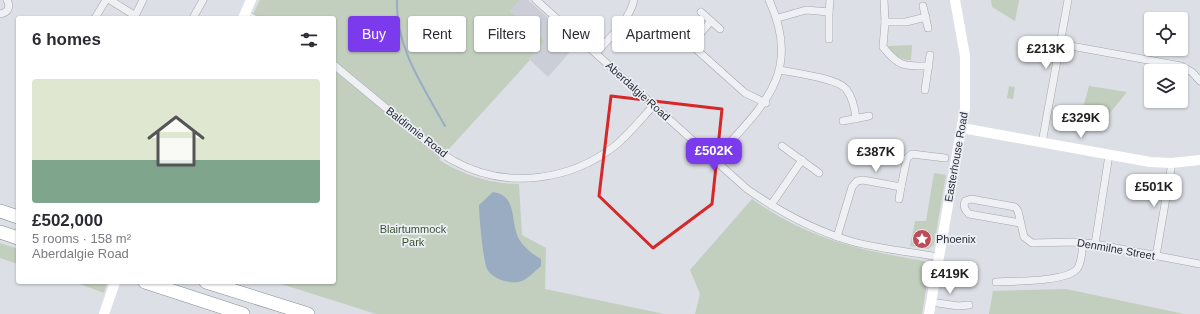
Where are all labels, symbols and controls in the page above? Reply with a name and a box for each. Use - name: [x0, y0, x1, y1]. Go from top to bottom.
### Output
- map controls: [1144, 12, 1188, 108]
- button: locate: [1144, 12, 1188, 56]
- chip: Buy: [348, 16, 400, 52]
- chip: Rent: [408, 16, 466, 52]
- chip: Filters: [474, 16, 540, 52]
- chip: New: [548, 16, 604, 52]
- chip: Apartment: [612, 16, 704, 52]
- icon: filters: [298, 29, 320, 51]
- text: 6 homes: [32, 30, 101, 49]
- pin: £213K: [1018, 36, 1074, 70]
- text: £213K: [1027, 41, 1065, 56]
- street label: Aberdalgie Road: [604, 59, 672, 123]
- button: layers: [1144, 64, 1188, 108]
- street label: Baldinnie Road: [384, 104, 450, 160]
- icon: home: [140, 105, 212, 177]
- pin: £329K: [1053, 105, 1109, 139]
- text: £329K: [1062, 110, 1100, 125]
- street label: Easterhouse Road: [942, 111, 970, 203]
- pin: £502K: [686, 138, 742, 172]
- pin: £387K: [848, 139, 904, 173]
- text: £502K: [695, 143, 733, 158]
- text: £387K: [857, 144, 895, 159]
- pin: £501K: [1126, 174, 1182, 208]
- text: £501K: [1135, 179, 1173, 194]
- text: £502,000: [32, 211, 103, 230]
- park label: Blairtummock Park: [380, 223, 447, 248]
- place icon: Phoenix: [911, 228, 933, 250]
- text: 5 rooms · 158 m²: [32, 231, 131, 246]
- place label: Phoenix: [936, 233, 976, 245]
- street label: Denmilne Street: [1076, 236, 1156, 262]
- text: Aberdalgie Road: [32, 246, 129, 261]
- pin: £419K: [922, 261, 978, 295]
- text: £419K: [931, 266, 969, 281]

